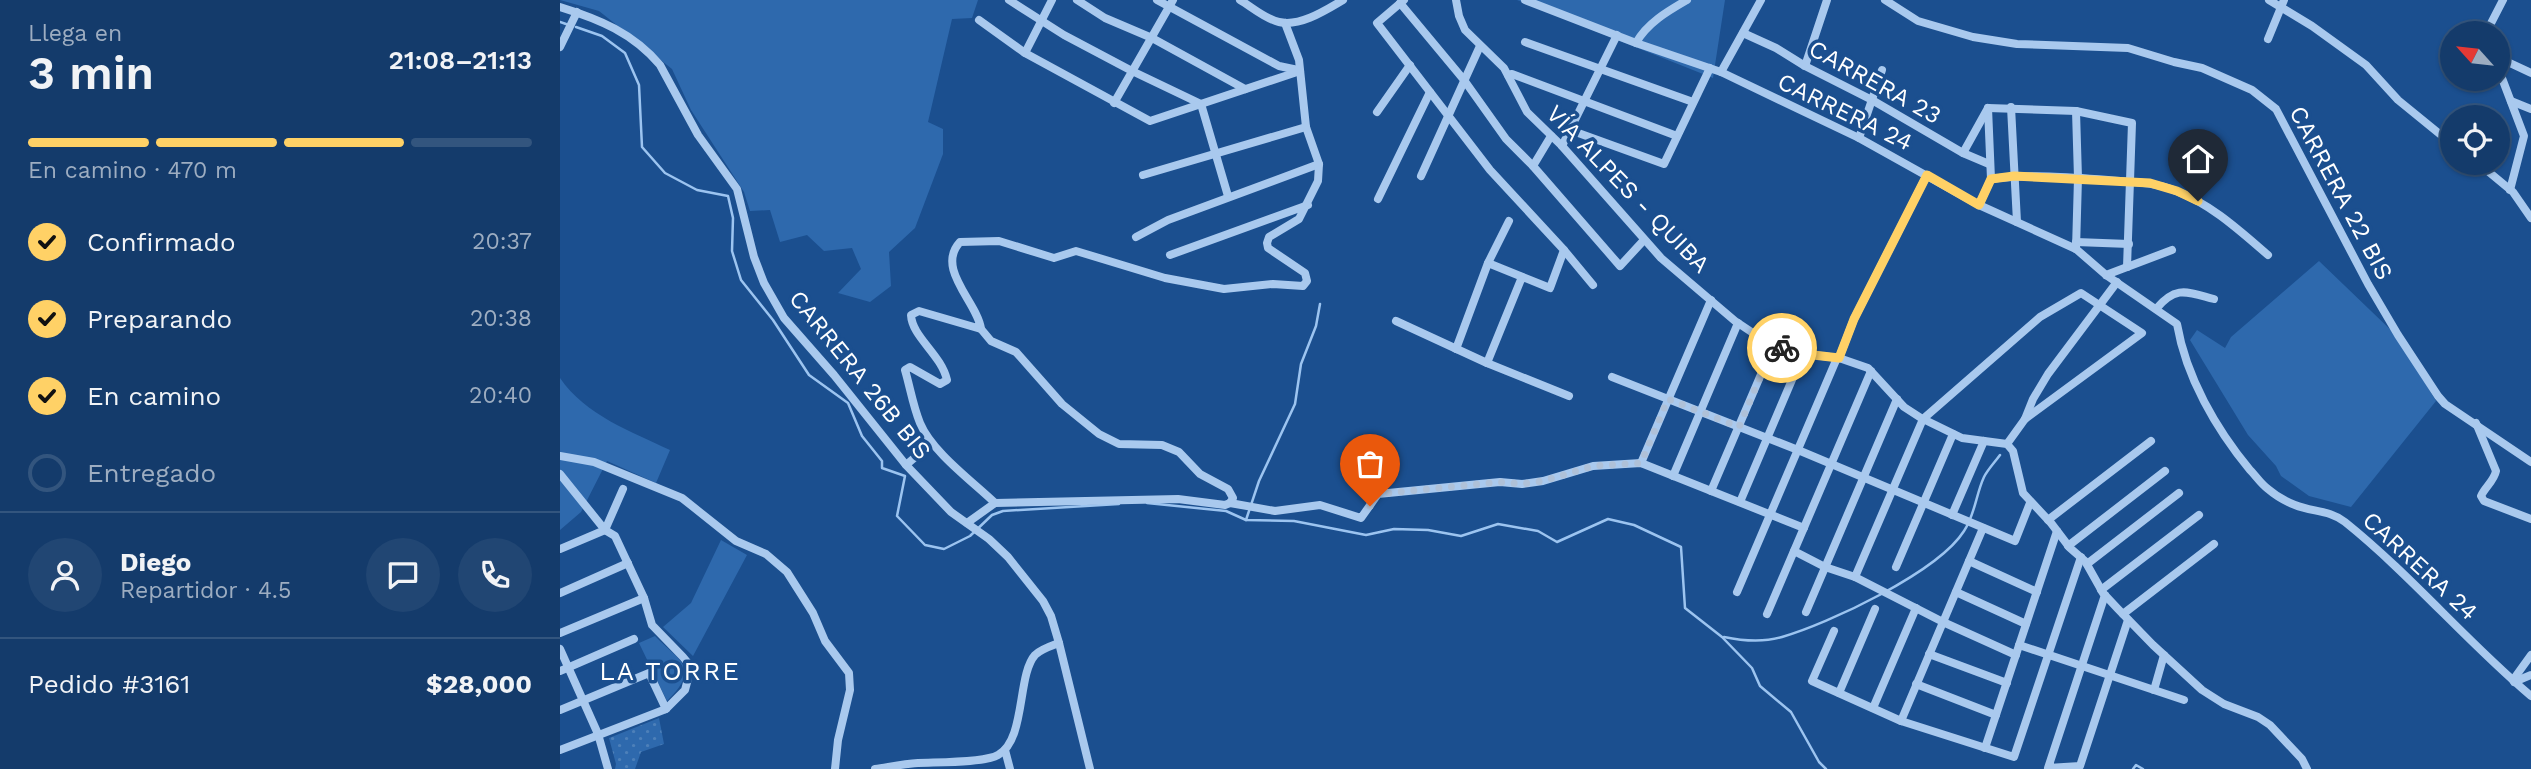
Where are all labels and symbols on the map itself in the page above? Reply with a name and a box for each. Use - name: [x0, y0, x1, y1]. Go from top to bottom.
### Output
- north arrow: [2440, 21, 2510, 91]
- street label: CARRERA 23: [1804, 34, 1946, 130]
- street label: CARRERA 24: [1773, 67, 1917, 157]
- street label: VÍA ALPES - QUIBA: [1541, 99, 1715, 279]
- street label: CARRERA 22 BIS: [2283, 101, 2399, 285]
- pin: [2168, 129, 2228, 201]
- street label: CARRERA 26B BIS: [783, 285, 937, 465]
- courier: [1747, 313, 1817, 383]
- pin: [1340, 434, 1400, 506]
- street label: CARRERA 24: [2357, 506, 2483, 626]
- district label: LA TORRE: [599, 656, 741, 686]

